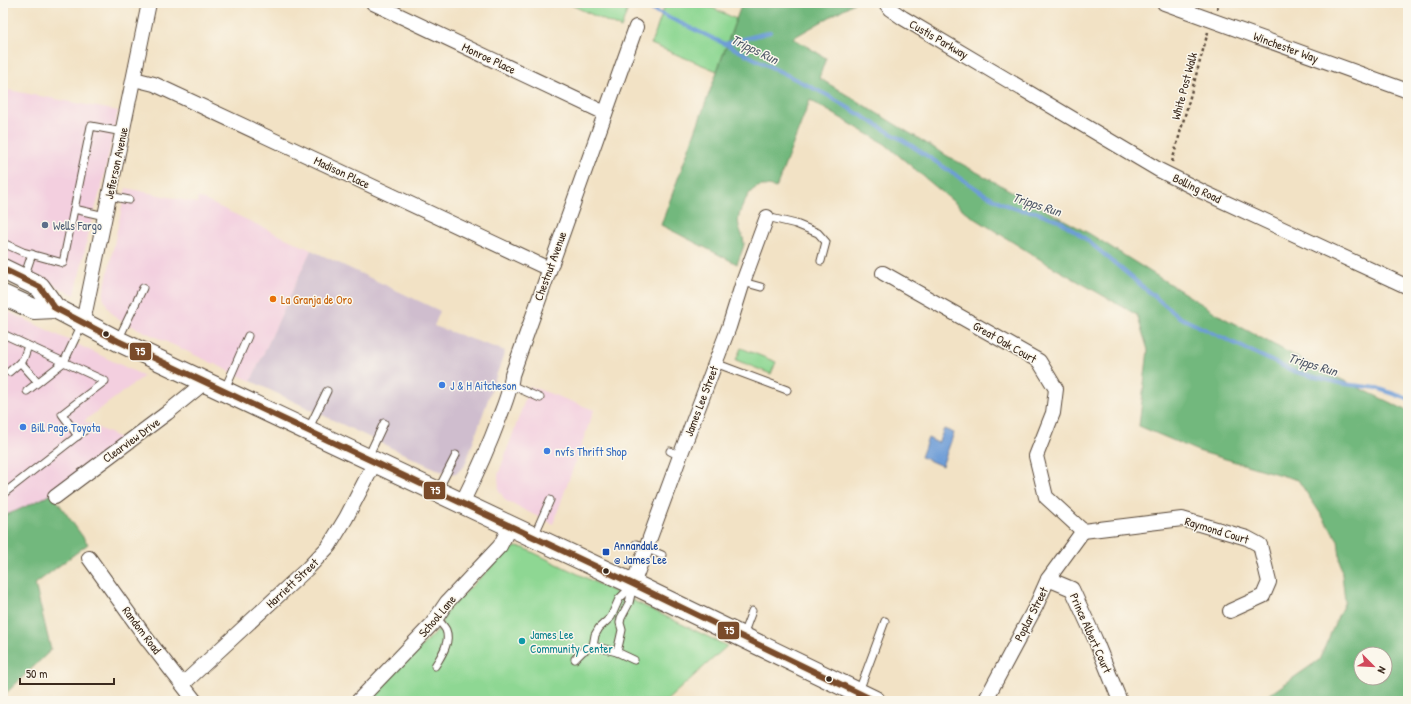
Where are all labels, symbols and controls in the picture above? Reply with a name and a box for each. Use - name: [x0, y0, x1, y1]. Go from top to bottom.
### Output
- street label: Custis Parkway: [906, 15, 972, 63]
- street label: Winchester Way: [1251, 27, 1321, 67]
- water label: Tripps Run: [728, 30, 782, 69]
- street label: Monroe Place: [459, 38, 519, 78]
- street label: White Post Walk: [1167, 50, 1201, 122]
- street label: Jefferson Avenue: [100, 125, 132, 200]
- street label: Madison Place: [311, 152, 373, 192]
- street label: Bolling Road: [1170, 169, 1224, 207]
- water label: Tripps Run: [1010, 188, 1065, 222]
- place label: Wells Fargo: [53, 217, 102, 234]
- marker: Wells Fargo: [40, 220, 50, 230]
- street label: Chestnut Avenue: [530, 229, 570, 303]
- place label: La Granja de Oro: [281, 291, 352, 308]
- marker: La Granja de Oro: [268, 294, 278, 304]
- street label: Great Oak Court: [970, 317, 1041, 368]
- unlabelled marker: [101, 329, 111, 339]
- line badge: 75: [129, 342, 152, 361]
- text: 75: [134, 344, 145, 358]
- water label: Tripps Run: [1286, 348, 1341, 381]
- street label: James Lee Street: [680, 363, 723, 439]
- place label: J & H Aitcheson: [450, 377, 517, 394]
- marker: J & H Aitcheson: [437, 380, 447, 390]
- street label: Clearview Drive: [99, 413, 163, 467]
- place label: Bill Page Toyota: [31, 419, 101, 436]
- marker: Bill Page Toyota: [18, 422, 28, 432]
- place label: nvfs Thrift Shop: [555, 443, 627, 460]
- marker: nvfs Thrift Shop: [542, 446, 552, 456]
- line badge: 75: [423, 481, 446, 500]
- text: 75: [429, 483, 440, 497]
- street label: Raymond Court: [1183, 512, 1252, 548]
- place label: Annandale @ James Lee: [614, 537, 667, 568]
- marker: Annandale @ James Lee: [601, 547, 611, 557]
- street label: Harriett Street: [262, 554, 323, 612]
- unlabelled marker: [601, 566, 611, 576]
- street label: Poplar Street: [1010, 583, 1052, 644]
- street label: Prince Albert Court: [1066, 590, 1117, 677]
- street label: School Lane: [414, 591, 460, 641]
- street label: Random Road: [118, 603, 166, 658]
- line badge: 75: [717, 621, 740, 640]
- text: 75: [723, 623, 734, 637]
- place label: James Lee Community Center: [530, 626, 613, 657]
- marker: James Lee Community Center: [517, 636, 527, 646]
- north arrow: [1353, 646, 1393, 686]
- scale bar: [20, 660, 114, 686]
- text: 50 m: [26, 665, 47, 682]
- text: N: [1374, 665, 1390, 676]
- unlabelled marker: [824, 674, 834, 684]

